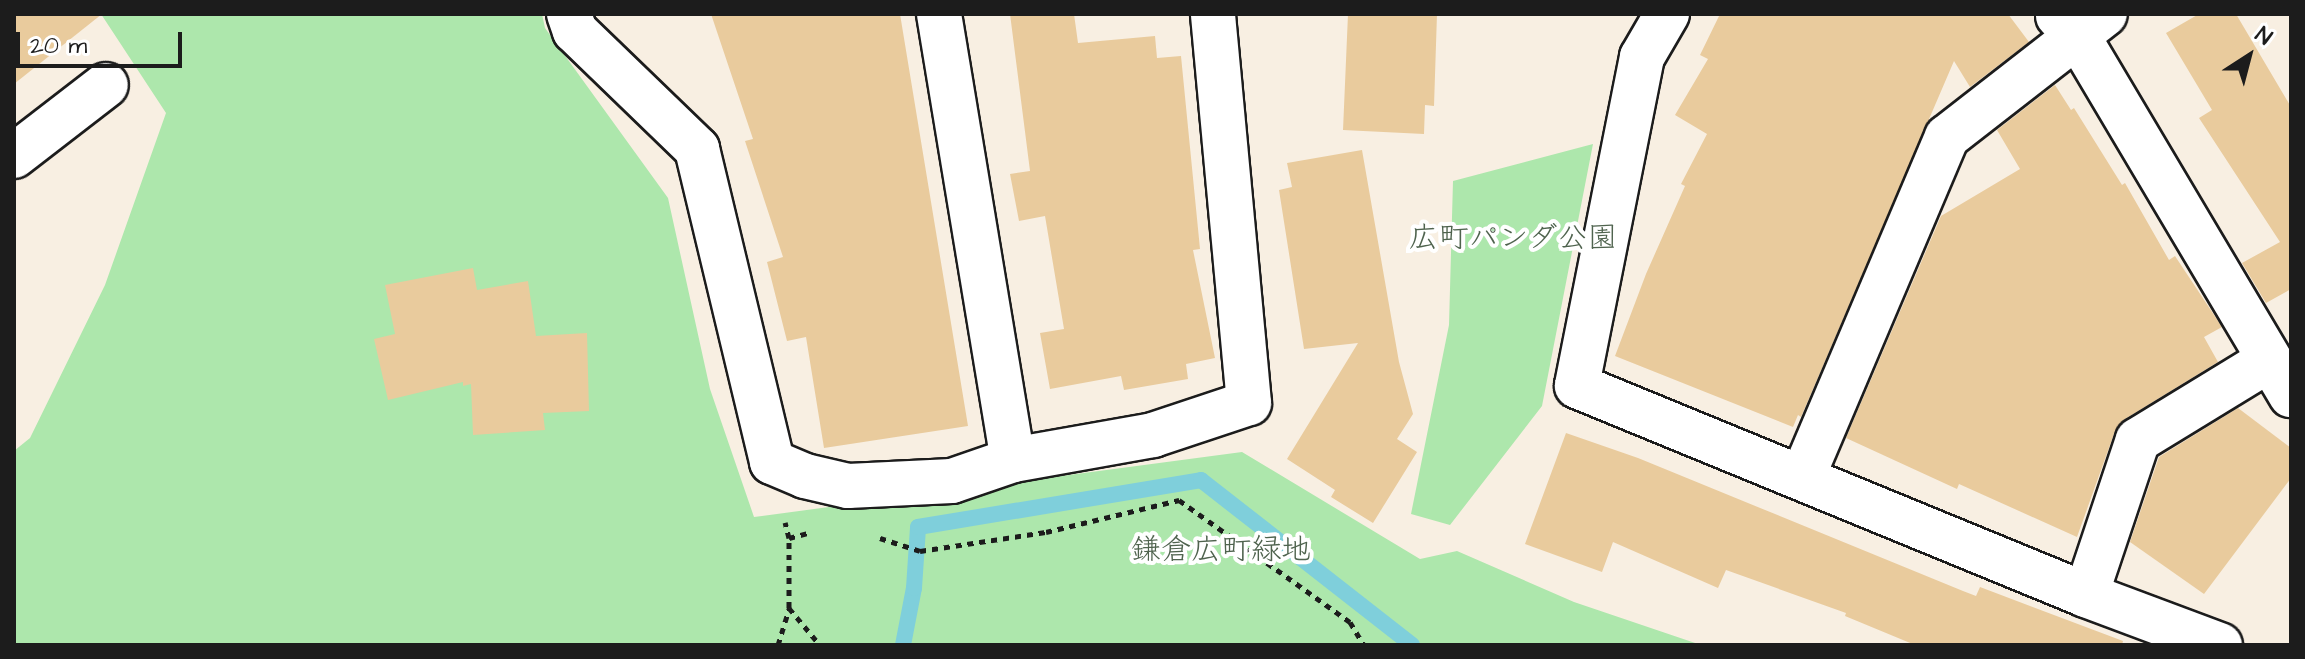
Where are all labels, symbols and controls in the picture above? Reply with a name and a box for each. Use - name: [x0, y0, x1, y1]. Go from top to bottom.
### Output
- scale bar: [20, 16, 186, 66]
- north arrow: [2209, 16, 2289, 96]
- text: N: [2249, 20, 2278, 53]
- text: 20 m: [30, 29, 87, 63]
- park label: 広町パンダ公園: [1408, 220, 1618, 256]
- park label: 鎌倉広町緑地: [1131, 532, 1311, 568]

